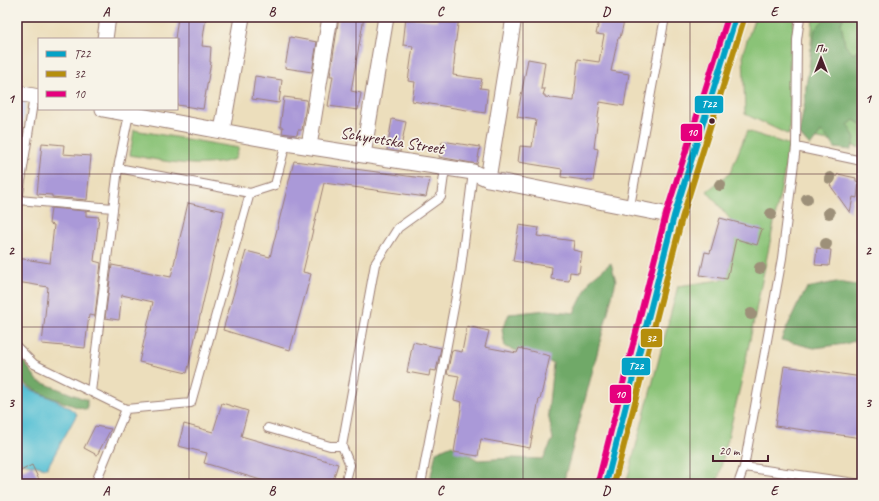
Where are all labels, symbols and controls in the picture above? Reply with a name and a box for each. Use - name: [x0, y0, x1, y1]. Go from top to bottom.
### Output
- text: A: [103, 4, 111, 20]
- text: B: [269, 4, 277, 20]
- text: C: [437, 4, 445, 20]
- text: D: [602, 4, 611, 20]
- text: E: [771, 4, 780, 20]
- legend: [38, 38, 178, 110]
- north arrow: [801, 38, 841, 78]
- text: Пн: [815, 41, 828, 55]
- text: Т22: [74, 46, 92, 62]
- text: 32: [74, 66, 86, 82]
- text: 10: [74, 86, 86, 102]
- text: 1: [8, 91, 16, 107]
- text: 1: [865, 91, 873, 107]
- line badge: Т22: [694, 95, 724, 114]
- text: Т22: [702, 97, 718, 111]
- unlabelled marker: [707, 116, 717, 126]
- street label: Schyretska Street: [339, 122, 447, 159]
- line badge: 10: [680, 123, 703, 142]
- text: 10: [687, 125, 698, 139]
- text: 2: [8, 243, 15, 259]
- text: 2: [865, 243, 872, 259]
- line badge: 32: [640, 328, 663, 348]
- text: 32: [646, 331, 657, 345]
- line badge: Т22: [621, 357, 651, 376]
- text: Т22: [629, 359, 645, 373]
- line badge: 10: [609, 384, 632, 404]
- text: 10: [615, 387, 626, 401]
- text: 3: [8, 395, 15, 411]
- text: 3: [865, 395, 872, 411]
- scale bar: [713, 437, 768, 463]
- text: 20 m: [719, 443, 741, 459]
- text: A: [103, 483, 111, 499]
- text: B: [269, 483, 277, 499]
- text: C: [437, 483, 445, 499]
- text: D: [602, 483, 611, 499]
- text: E: [771, 483, 780, 499]

